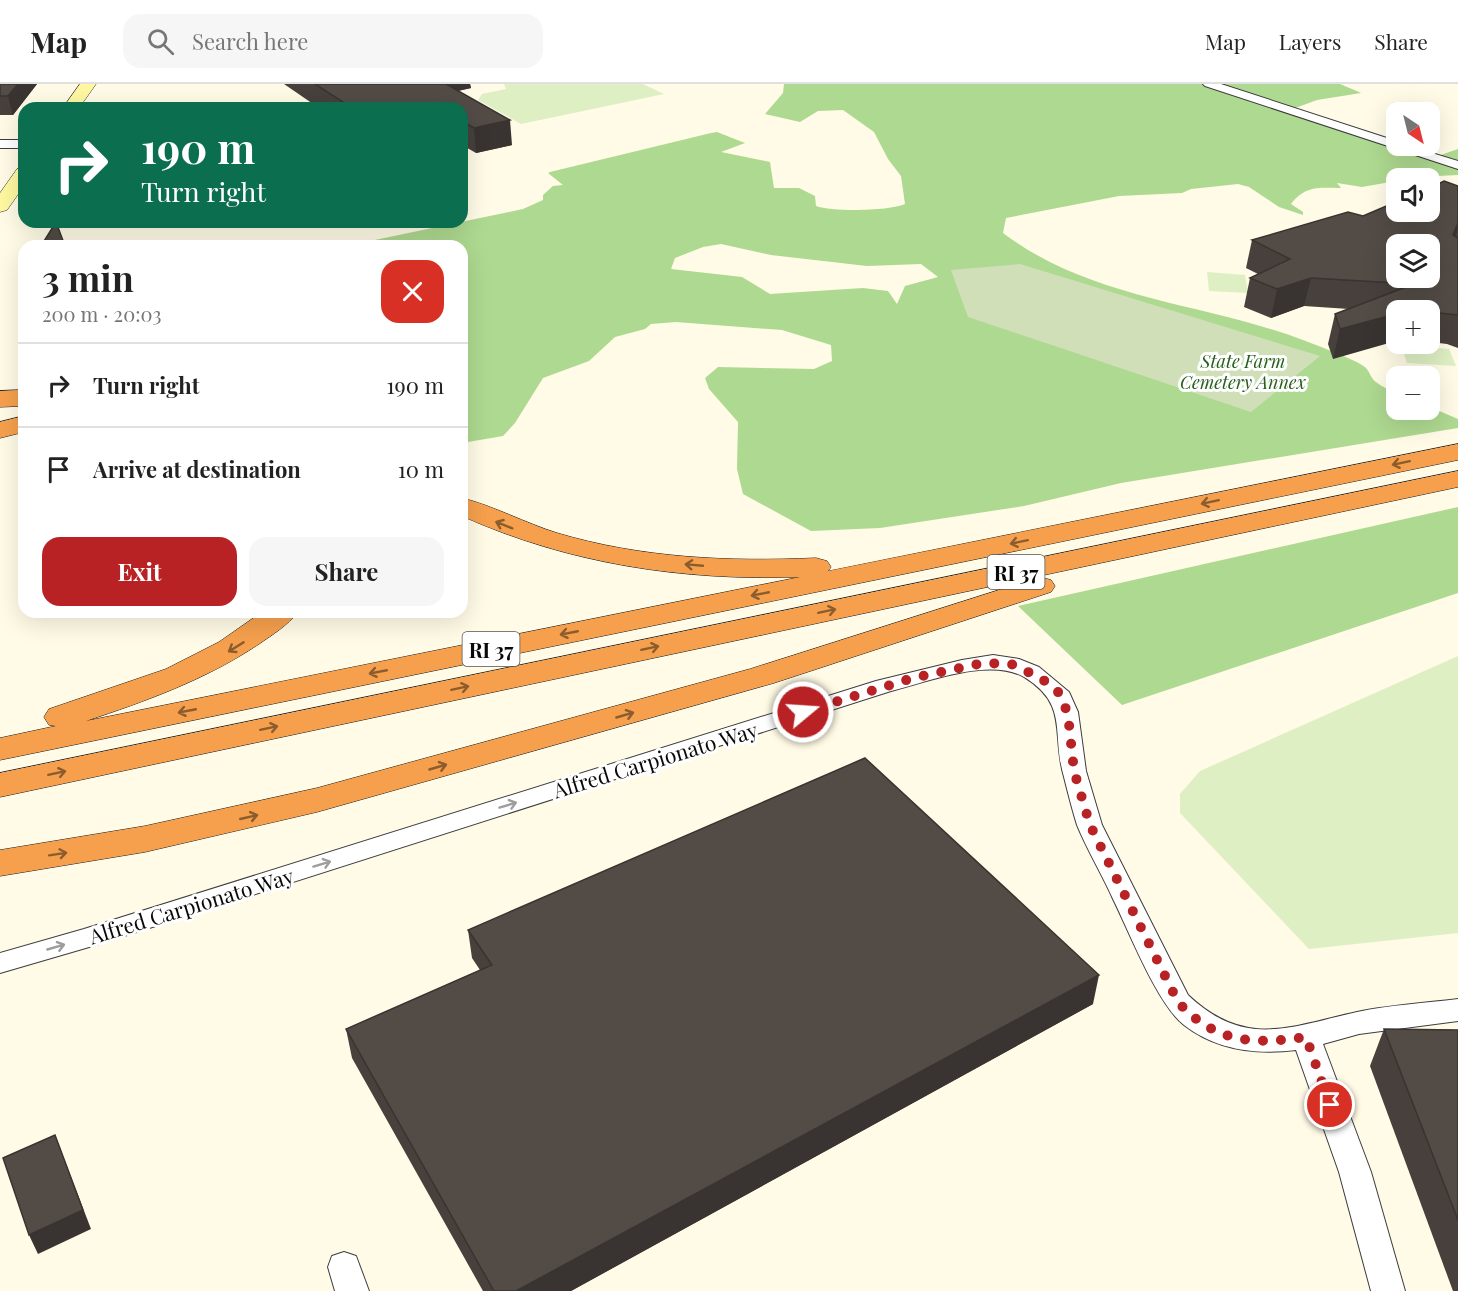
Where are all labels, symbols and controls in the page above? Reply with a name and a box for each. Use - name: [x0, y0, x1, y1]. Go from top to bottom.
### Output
- search box: [123, 14, 543, 68]
- text: Map: [30, 23, 87, 60]
- icon: search: [144, 25, 177, 58]
- text: Search here: [192, 26, 308, 56]
- text: Map: [1205, 27, 1246, 55]
- text: Layers: [1279, 27, 1341, 55]
- text: Share: [1374, 27, 1428, 55]
- north arrow: [1386, 102, 1440, 156]
- map controls: [1386, 102, 1440, 420]
- text: 190 m: [141, 119, 255, 175]
- icon: right: [42, 126, 120, 204]
- button: sound: [1386, 168, 1440, 222]
- text: Turn right: [141, 173, 266, 209]
- button: layers: [1386, 234, 1440, 288]
- text: 3 min: [42, 253, 134, 301]
- button: close: [381, 260, 444, 323]
- text: 200 m · 20:03: [42, 300, 161, 327]
- button: +: [1386, 300, 1440, 354]
- park label: State Farm Cemetery Annex: [1180, 349, 1307, 394]
- button: −: [1386, 366, 1440, 420]
- icon: right: [42, 369, 75, 402]
- text: Turn right: [93, 370, 199, 400]
- text: 190 m: [386, 370, 444, 400]
- icon: arrive: [42, 453, 75, 486]
- text: Arrive at destination: [93, 454, 301, 484]
- text: 10 m: [398, 454, 444, 484]
- one-way arrow: [1391, 458, 1411, 469]
- one-way arrow: [1200, 497, 1219, 509]
- one-way arrow: [495, 519, 513, 530]
- one-way arrow: [1009, 536, 1028, 548]
- button: Exit: [42, 537, 237, 606]
- button: Share: [249, 537, 444, 606]
- road number: RI 37: [988, 555, 1044, 589]
- one-way arrow: [684, 560, 704, 571]
- one-way arrow: [751, 589, 770, 600]
- one-way arrow: [817, 605, 836, 616]
- one-way arrow: [560, 628, 579, 639]
- road number: RI 37: [462, 632, 520, 666]
- one-way arrow: [227, 641, 244, 654]
- one-way arrow: [640, 642, 660, 653]
- one-way arrow: [369, 667, 388, 678]
- position arrow: [771, 680, 835, 744]
- one-way arrow: [449, 682, 469, 693]
- one-way arrow: [177, 705, 196, 717]
- one-way arrow: [616, 708, 635, 720]
- street label: Alfred Carpionato Way: [548, 714, 761, 804]
- one-way arrow: [258, 722, 278, 733]
- one-way arrow: [428, 761, 447, 772]
- one-way arrow: [48, 766, 67, 778]
- one-way arrow: [498, 799, 517, 810]
- one-way arrow: [239, 810, 258, 822]
- one-way arrow: [47, 848, 67, 859]
- one-way arrow: [312, 858, 331, 869]
- street label: Alfred Carpionato Way: [84, 860, 297, 950]
- one-way arrow: [46, 941, 65, 952]
- pin: [1304, 1079, 1355, 1130]
- icon: arrive: [1313, 1088, 1346, 1121]

